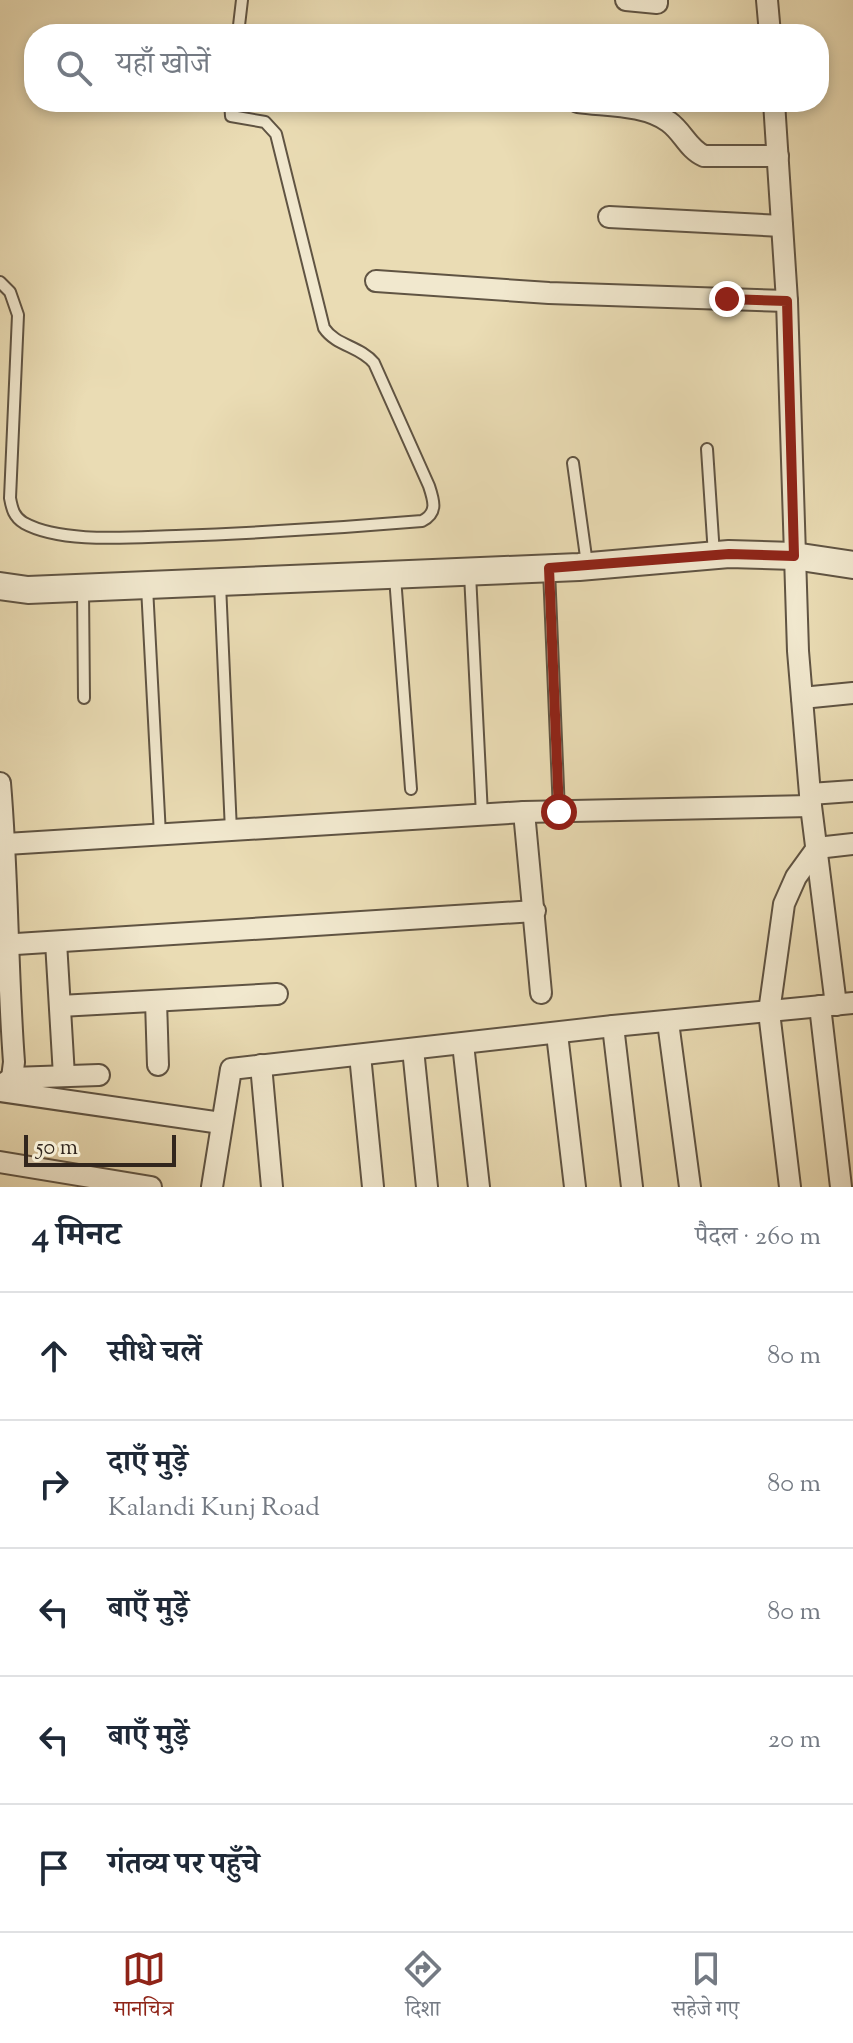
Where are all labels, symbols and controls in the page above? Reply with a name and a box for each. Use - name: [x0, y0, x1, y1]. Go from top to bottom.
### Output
- search box: [24, 24, 829, 112]
- text: यहाँ खोजें: [116, 44, 210, 87]
- icon: search: [52, 46, 96, 90]
- route end: [709, 281, 745, 317]
- route start: [541, 794, 577, 830]
- scale bar: [24, 1131, 176, 1167]
- text: 50 m: [36, 1133, 78, 1165]
- text: 4 मिनट: [32, 1212, 121, 1261]
- text: पैदल · 260 m: [695, 1219, 821, 1256]
- text: सीधे चलें: [108, 1332, 201, 1375]
- icon: ahead: [32, 1334, 76, 1378]
- text: 80 m: [767, 1338, 821, 1375]
- text: दाएँ मुड़ें: [108, 1442, 188, 1485]
- icon: right: [32, 1462, 76, 1506]
- text: 80 m: [767, 1466, 821, 1503]
- text: Kalandi Kunj Road: [108, 1490, 320, 1527]
- text: बाएँ मुड़ें: [108, 1588, 189, 1631]
- icon: left: [32, 1590, 76, 1634]
- text: 80 m: [767, 1594, 821, 1631]
- text: बाएँ मुड़ें: [108, 1716, 189, 1759]
- icon: left: [32, 1718, 76, 1762]
- text: 20 m: [768, 1722, 821, 1759]
- text: गंतव्य पर पहुँचे: [108, 1844, 260, 1887]
- icon: arrive: [32, 1846, 76, 1890]
- tab: मानचित्र: [114, 1947, 173, 2030]
- tab: दिशा: [401, 1947, 445, 2030]
- tab: सहेजे गए: [672, 1947, 739, 2030]

